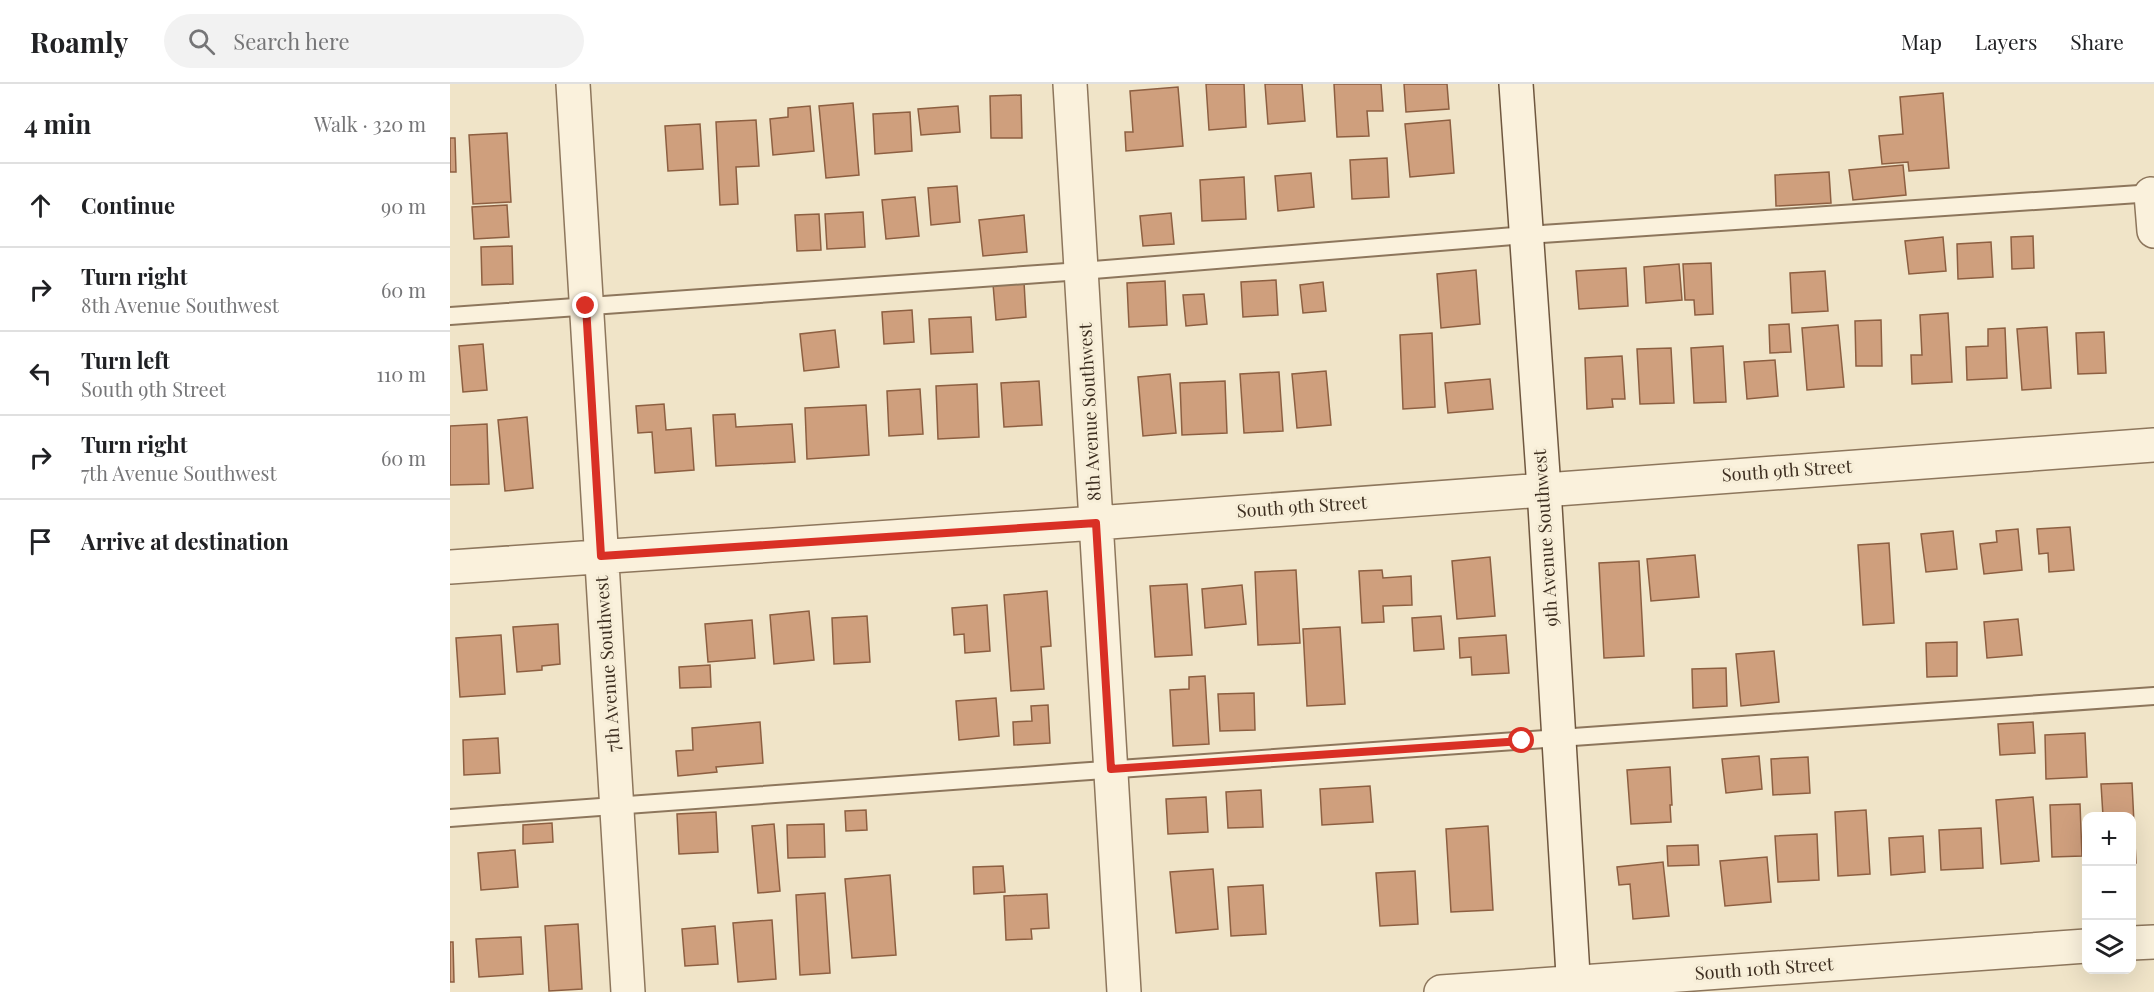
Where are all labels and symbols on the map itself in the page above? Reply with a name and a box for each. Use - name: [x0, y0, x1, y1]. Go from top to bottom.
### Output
- route end: [572, 292, 598, 318]
- street label: 8th Avenue Southwest: [1072, 322, 1106, 502]
- street label: 9th Avenue Southwest: [1527, 448, 1563, 628]
- street label: South 9th Street: [1721, 453, 1853, 487]
- street label: South 9th Street: [1236, 489, 1368, 523]
- street label: 7th Avenue Southwest: [589, 575, 625, 753]
- route start: [1508, 727, 1534, 753]
- street label: South 10th Street: [1694, 951, 1835, 985]

